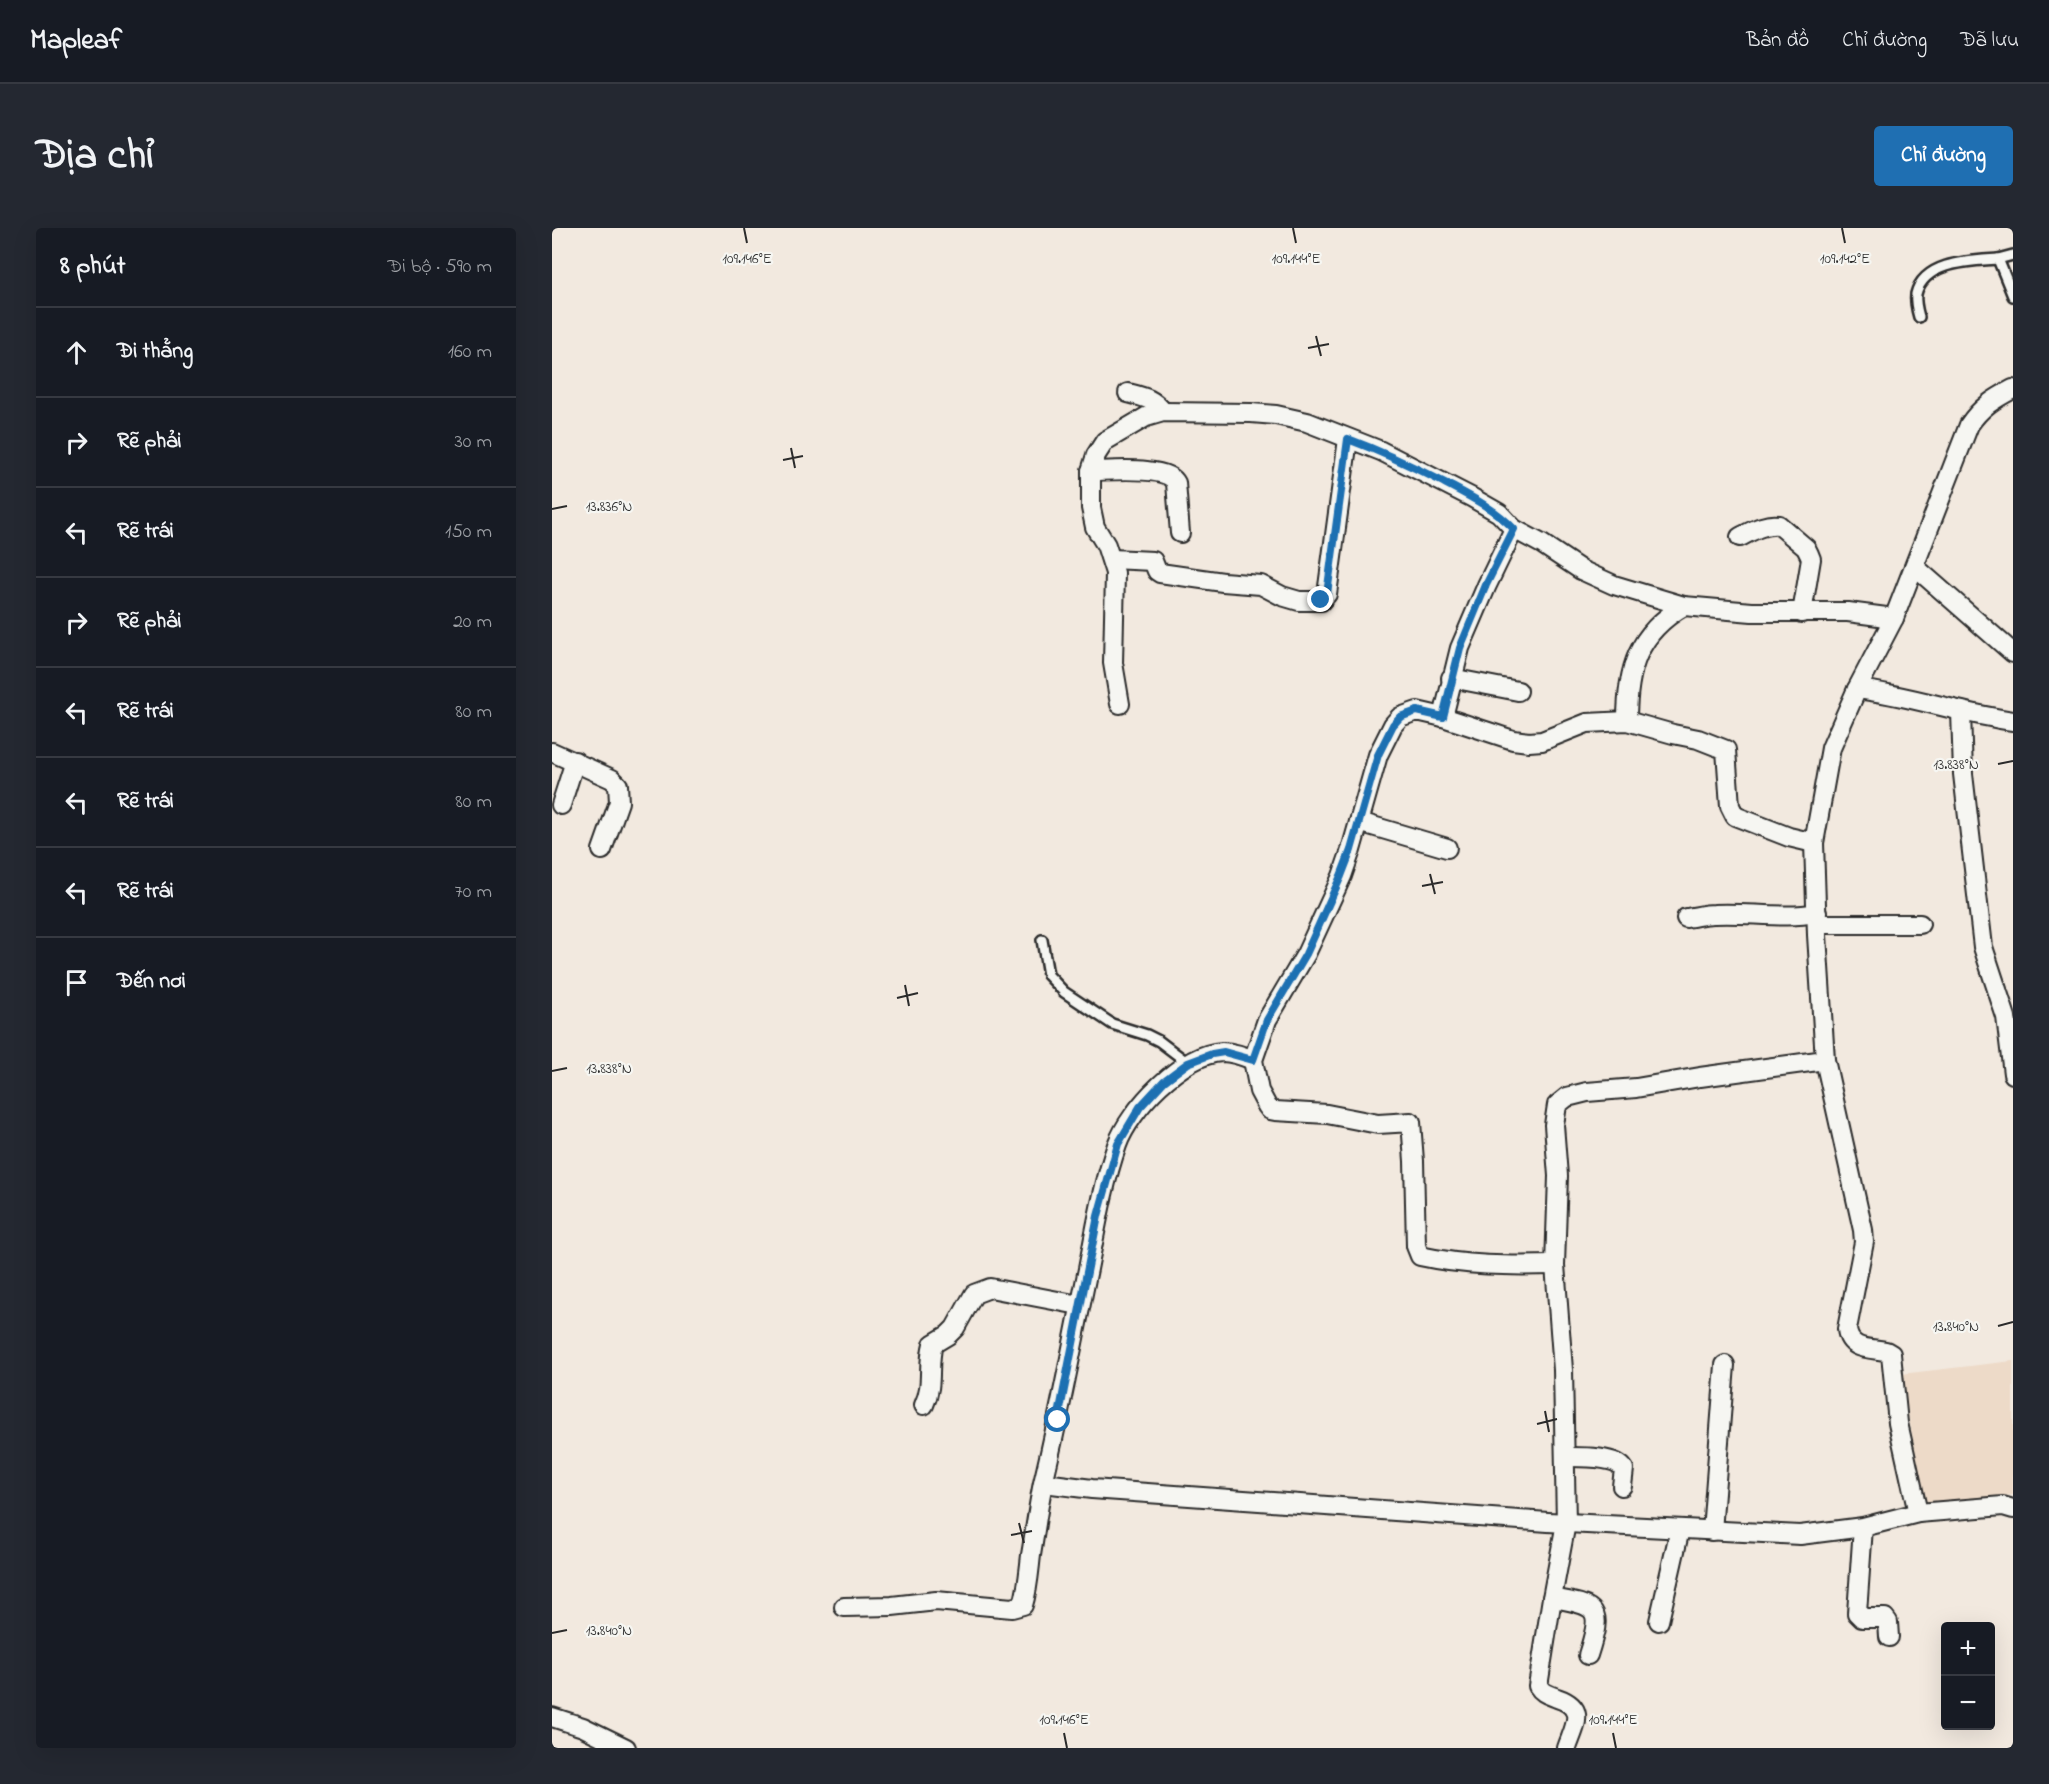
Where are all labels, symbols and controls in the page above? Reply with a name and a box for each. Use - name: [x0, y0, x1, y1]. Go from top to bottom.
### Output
- text: Mapleaf: [30, 21, 122, 62]
- text: Bản đồ: [1746, 26, 1809, 56]
- text: Chỉ đường: [1842, 26, 1927, 56]
- text: Đã lưu: [1960, 26, 2019, 56]
- text: Địa chỉ: [36, 126, 154, 187]
- button: Chỉ đường: [1874, 126, 2013, 186]
- text: 8 phút: [60, 248, 126, 286]
- text: 109.146°E: [722, 248, 772, 270]
- text: 109.144°E: [1271, 248, 1321, 270]
- text: 109.142°E: [1820, 248, 1870, 270]
- text: Đi bộ · 590 m: [388, 253, 492, 282]
- icon: ahead: [60, 336, 93, 369]
- text: Đi thẳng: [117, 336, 193, 368]
- text: 160 m: [448, 338, 492, 367]
- icon: right: [60, 426, 93, 459]
- text: Rẽ phải: [117, 426, 181, 458]
- text: 30 m: [455, 428, 492, 457]
- text: 13.836°N: [586, 496, 632, 518]
- icon: left: [60, 516, 93, 549]
- text: Rẽ trái: [117, 516, 174, 548]
- text: 150 m: [445, 518, 492, 547]
- route end: [1307, 586, 1333, 612]
- icon: right: [60, 606, 93, 639]
- text: Rẽ phải: [117, 606, 181, 638]
- text: 20 m: [453, 608, 492, 637]
- icon: left: [60, 696, 93, 729]
- text: Rẽ trái: [117, 696, 174, 728]
- text: 80 m: [455, 698, 492, 727]
- text: 13.838°N: [1933, 754, 1979, 776]
- icon: left: [60, 786, 93, 819]
- text: Rẽ trái: [117, 786, 174, 818]
- text: 80 m: [455, 788, 492, 817]
- icon: left: [60, 876, 93, 909]
- text: Rẽ trái: [117, 876, 174, 908]
- text: 70 m: [455, 878, 492, 907]
- icon: arrive: [60, 966, 93, 999]
- text: Đến nơi: [117, 966, 186, 998]
- text: 13.838°N: [586, 1058, 632, 1080]
- text: 13.840°N: [1933, 1316, 1979, 1338]
- route start: [1044, 1406, 1070, 1432]
- text: 13.840°N: [586, 1620, 632, 1642]
- map controls: [1941, 1622, 1995, 1730]
- button: +: [1941, 1622, 1995, 1676]
- button: −: [1941, 1676, 1995, 1730]
- text: 109.146°E: [1039, 1709, 1089, 1731]
- text: 109.144°E: [1588, 1709, 1638, 1731]

